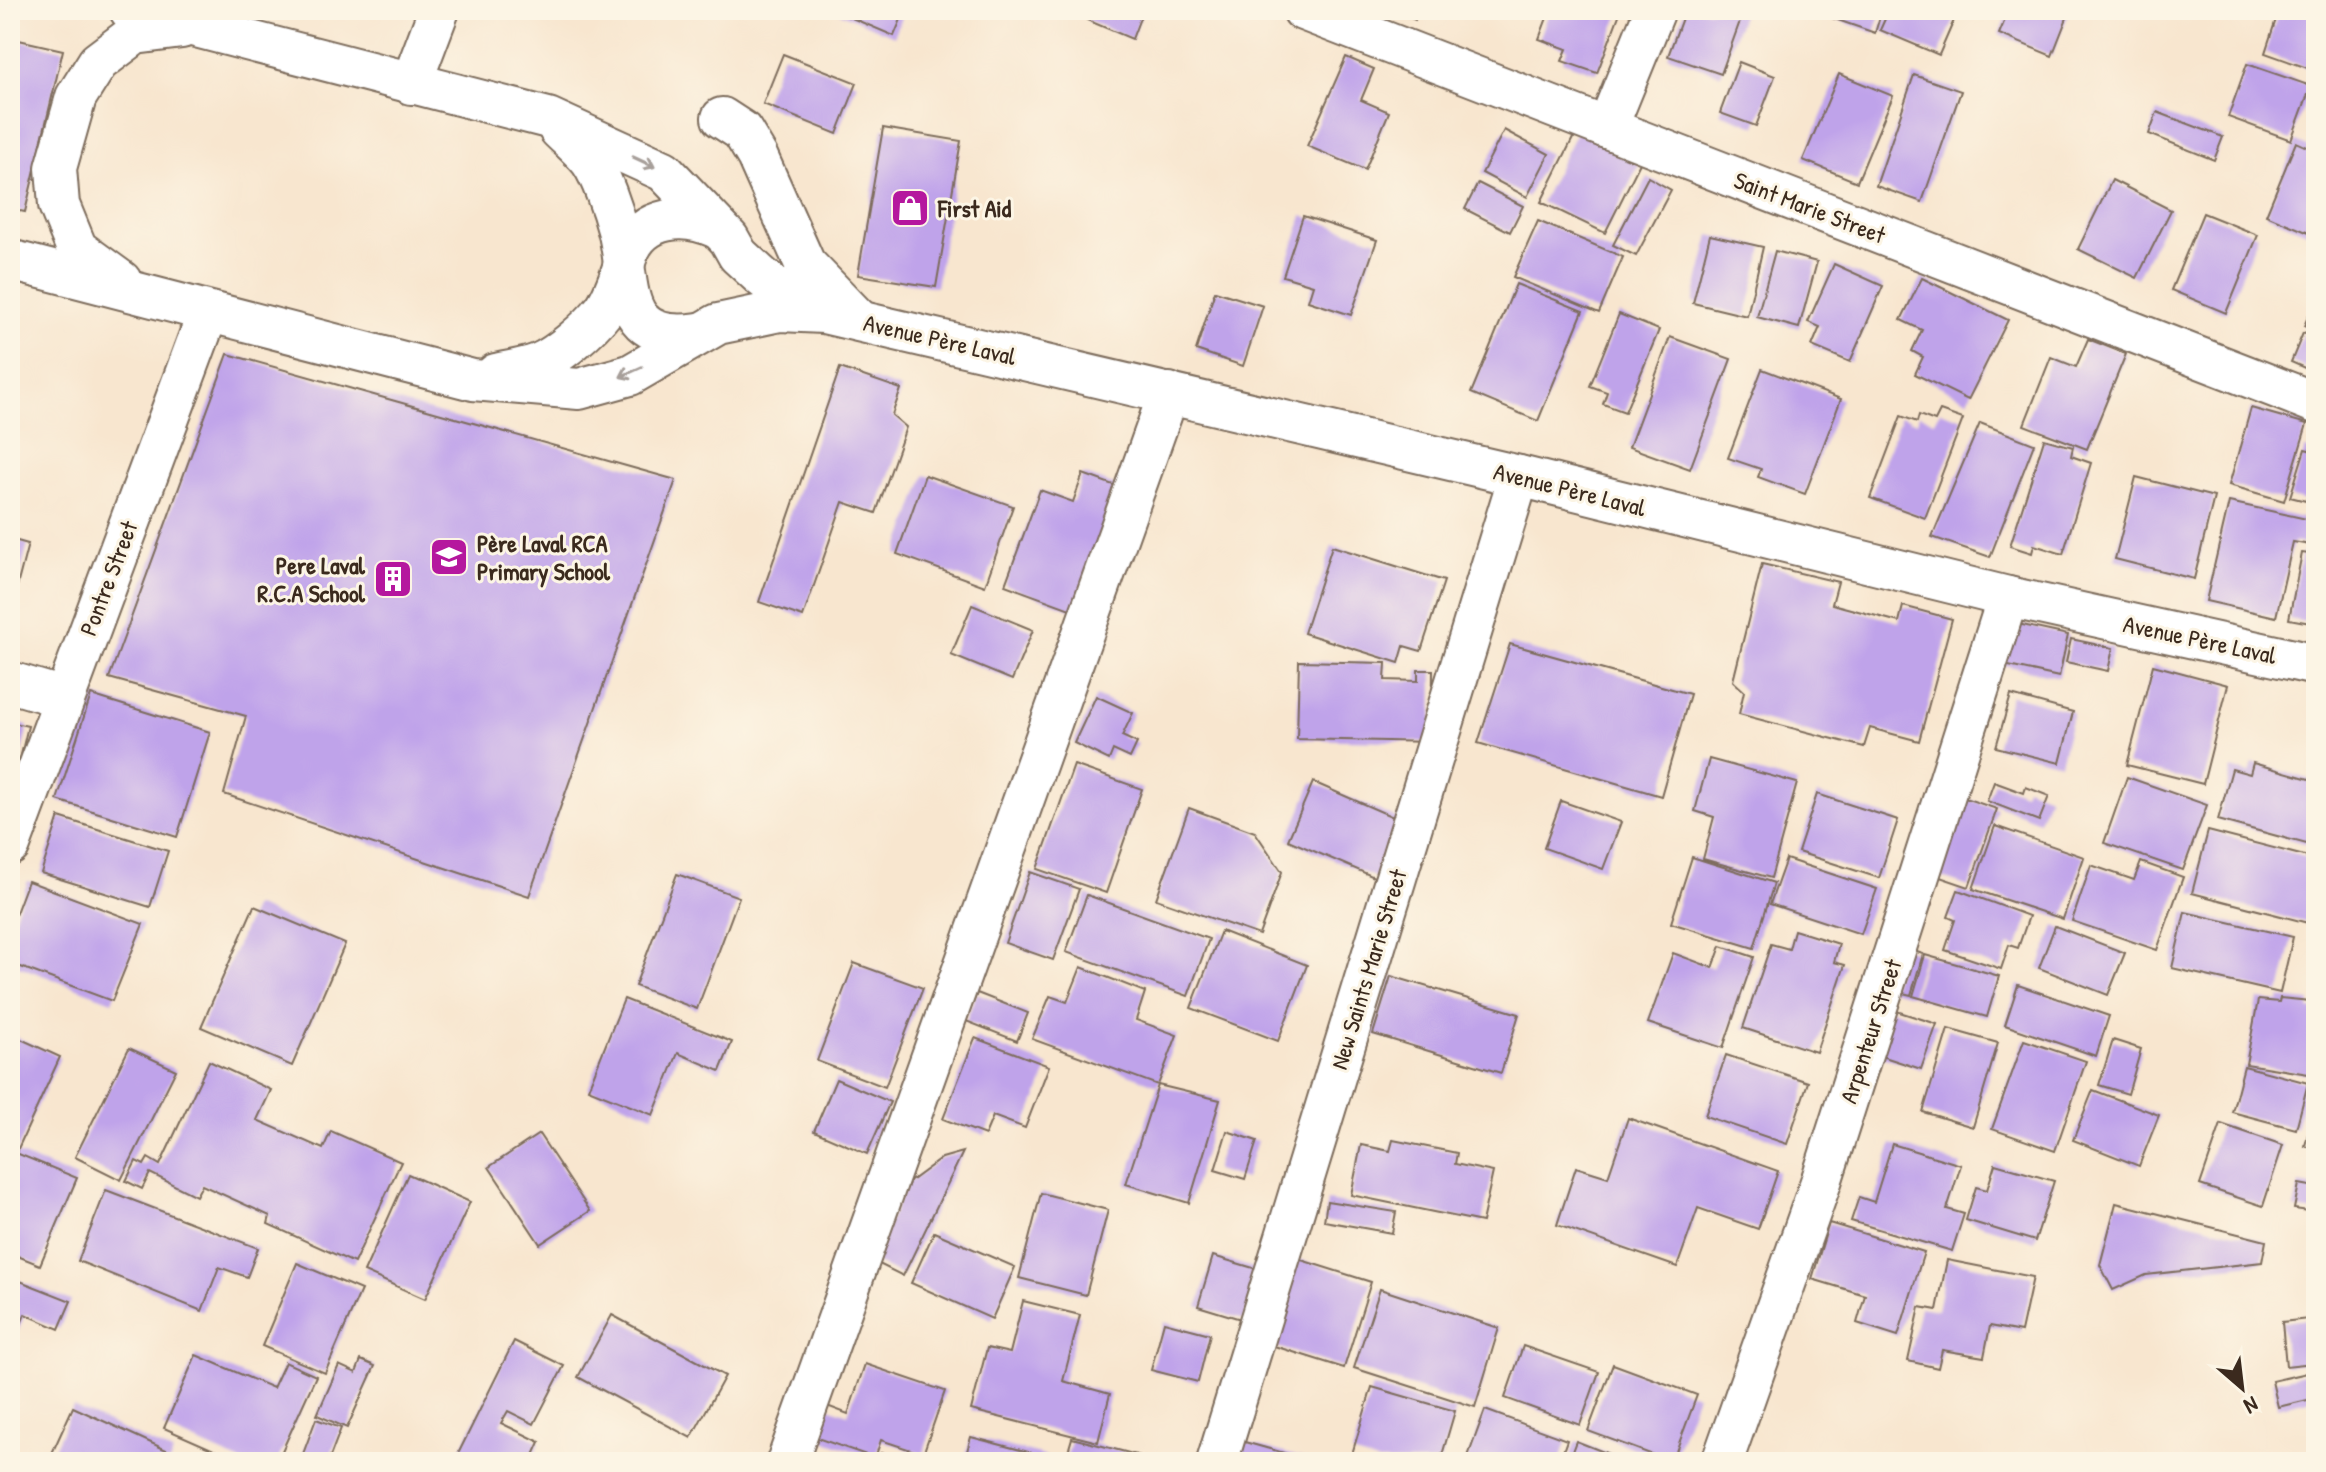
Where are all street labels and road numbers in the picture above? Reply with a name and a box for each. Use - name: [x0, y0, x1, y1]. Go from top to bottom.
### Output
- street label: Saint Marie Street: [1730, 163, 1891, 251]
- street label: Avenue Père Laval: [861, 306, 1020, 372]
- street label: Avenue Père Laval: [1491, 455, 1650, 523]
- street label: Pontre Street: [71, 515, 145, 640]
- street label: Avenue Père Laval: [2121, 607, 2280, 671]
- street label: New Saints Marie Street: [1322, 864, 1414, 1073]
- street label: Arpenteur Street: [1832, 954, 1909, 1107]

